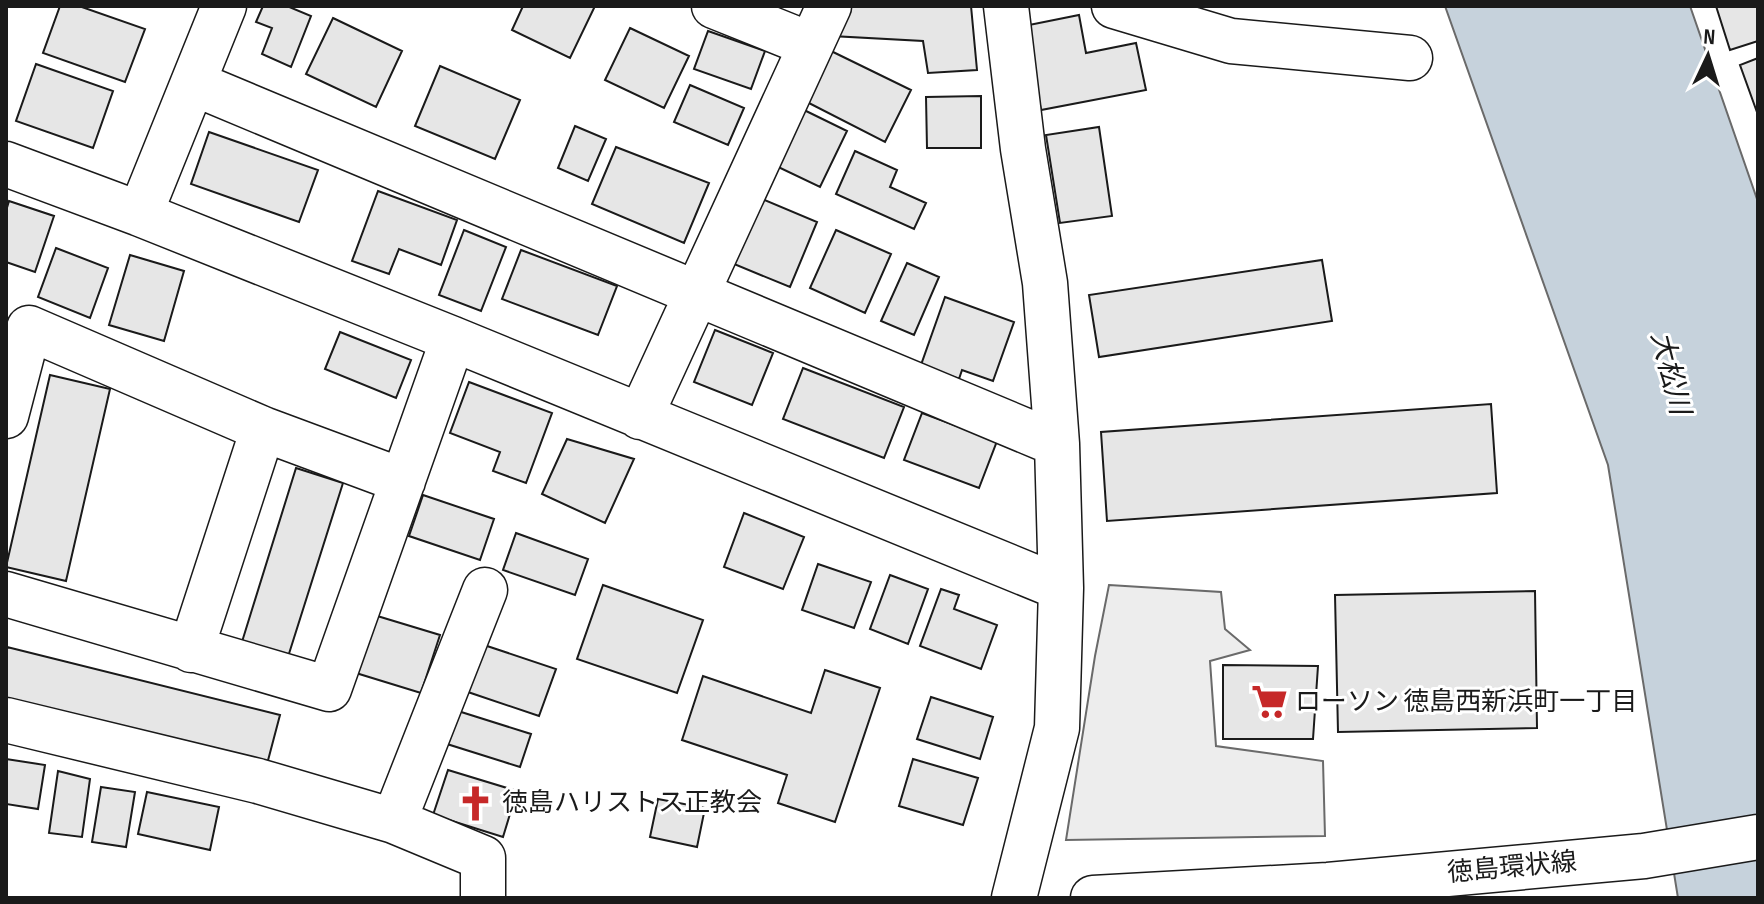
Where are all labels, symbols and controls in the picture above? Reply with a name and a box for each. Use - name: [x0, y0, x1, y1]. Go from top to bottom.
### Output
- north arrow: [1668, 16, 1748, 96]
- text: N: [1702, 24, 1716, 51]
- water label: 大松川: [1644, 328, 1697, 421]
- supermarket icon: ローソン 徳島西新浜町一丁目: [1250, 683, 1288, 721]
- place label: ローソン 徳島西新浜町一丁目: [1295, 687, 1637, 718]
- church icon: 徳島ハリストス正教会: [457, 784, 495, 822]
- place label: 徳島ハリストス正教会: [502, 788, 762, 819]
- street label: 徳島環状線: [1446, 847, 1578, 889]

